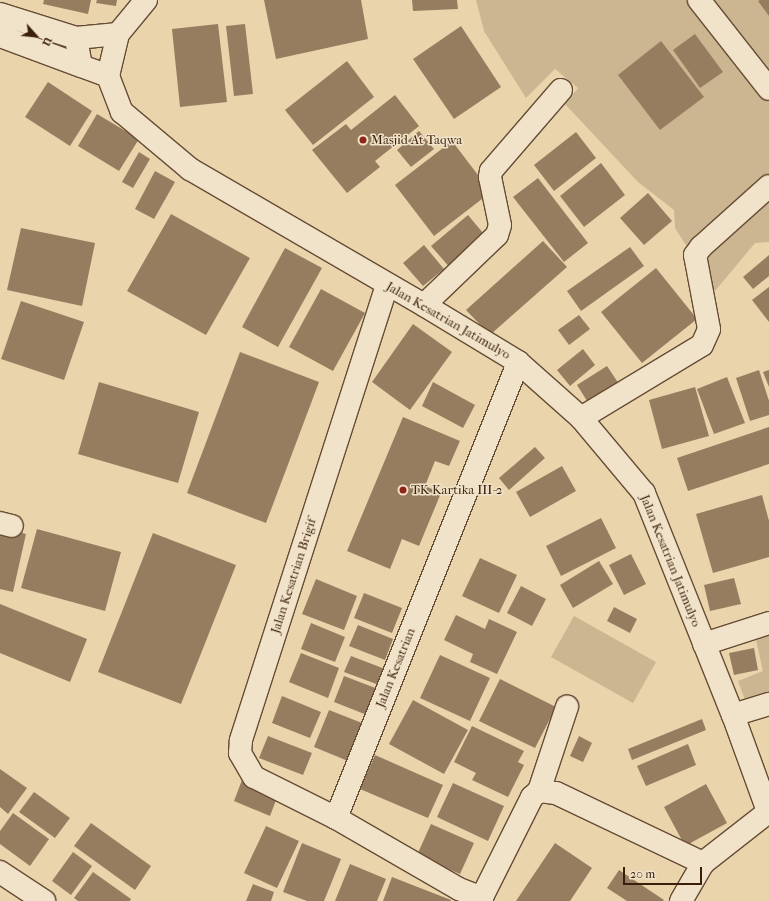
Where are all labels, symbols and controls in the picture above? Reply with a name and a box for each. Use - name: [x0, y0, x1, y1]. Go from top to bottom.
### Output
- north arrow: [16, 16, 56, 56]
- text: U: [39, 35, 55, 48]
- place label: Masjid At Taqwa: [371, 132, 462, 148]
- marker: Masjid At Taqwa: [358, 135, 368, 145]
- street label: Jalan Kesatrian Jatimulyo: [383, 279, 513, 363]
- place label: TK Kartika III-2: [411, 482, 502, 498]
- marker: TK Kartika III-2: [398, 485, 408, 495]
- street label: Jalan Kesatrian Jatimulyo: [636, 493, 704, 629]
- street label: Jalan Kesatrian Brigif: [268, 516, 320, 636]
- street label: Jalan Kesatrian: [373, 626, 419, 710]
- scale bar: [625, 859, 704, 885]
- text: 20 m: [630, 867, 655, 881]

